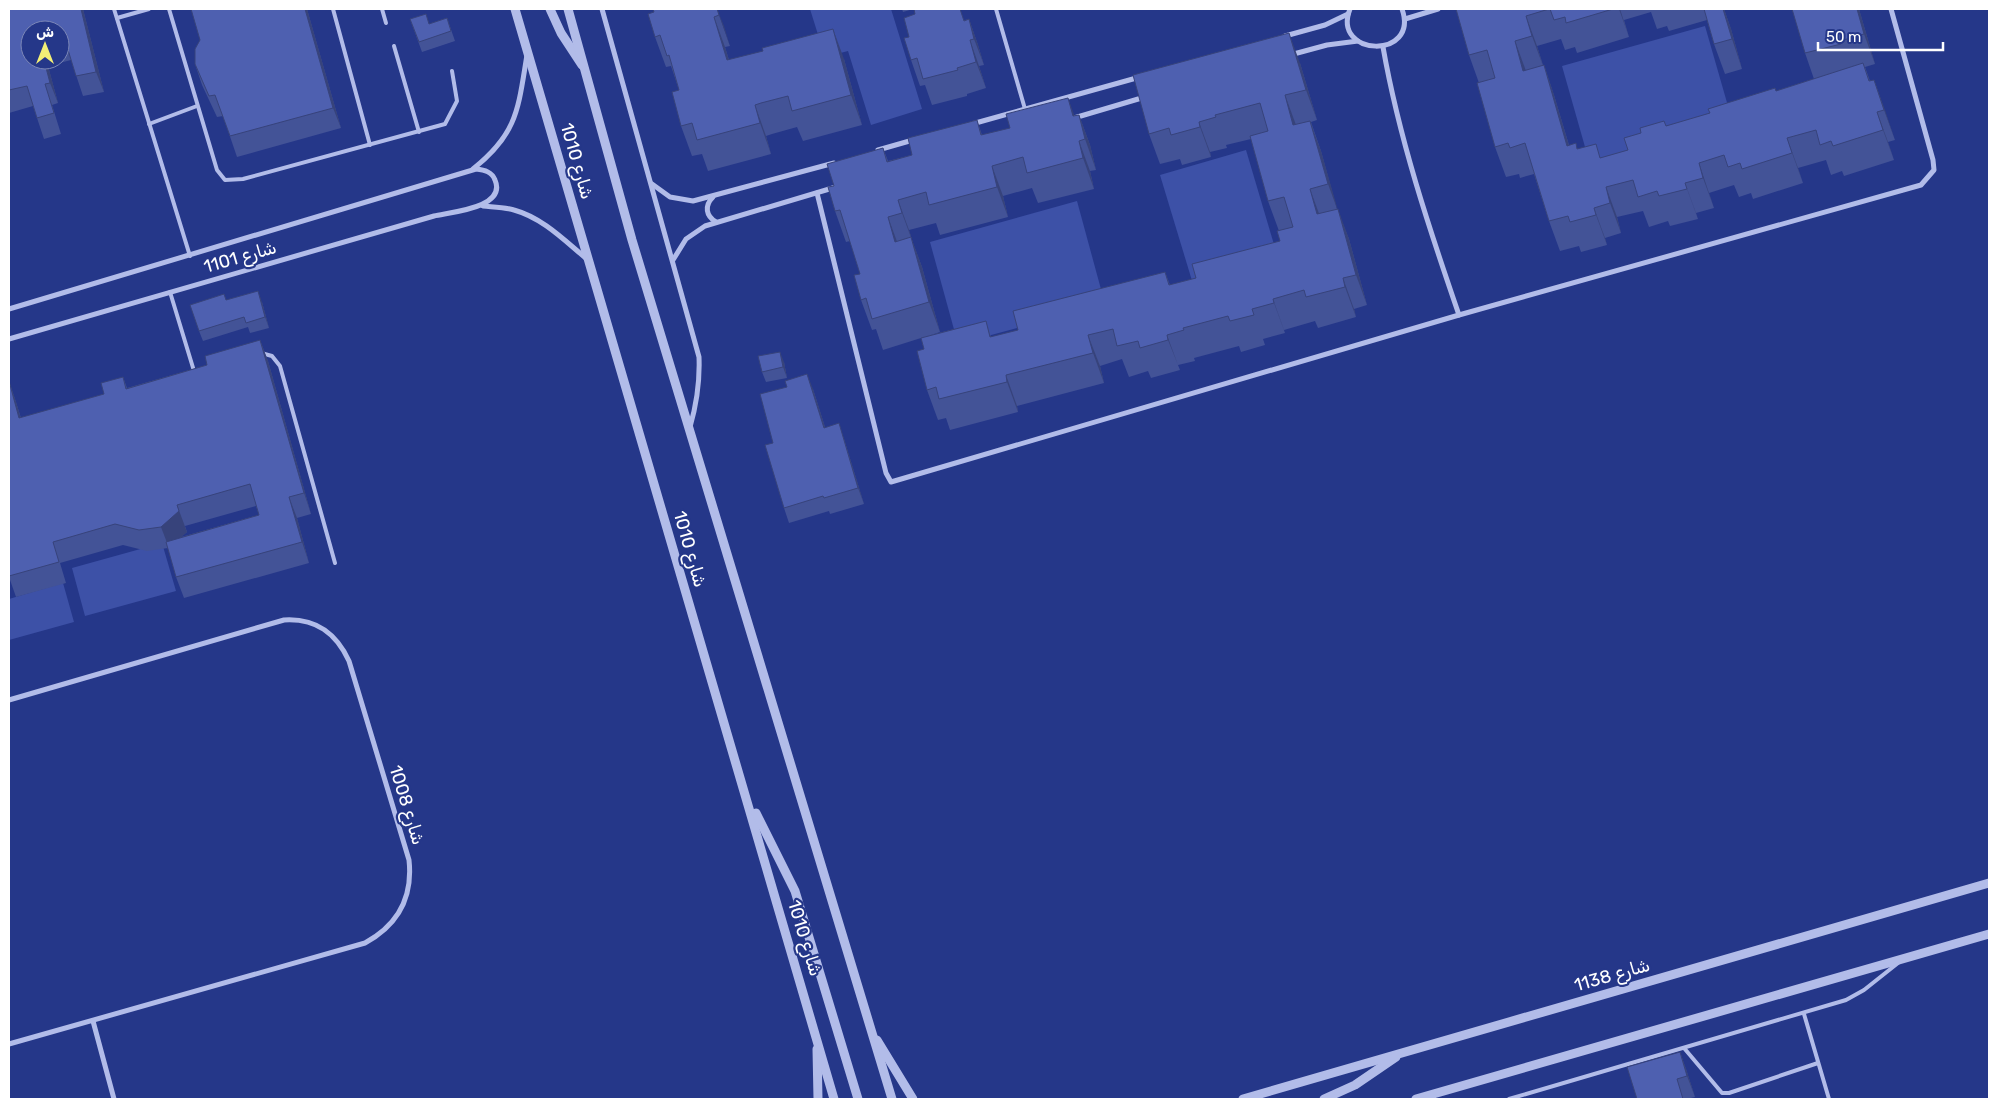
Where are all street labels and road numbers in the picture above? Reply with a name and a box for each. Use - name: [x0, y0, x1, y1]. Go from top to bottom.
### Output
- street label: شارع 1010: [555, 120, 598, 202]
- street label: شارع 1101: [201, 236, 279, 279]
- street label: شارع 1010: [668, 508, 711, 590]
- street label: شارع 1008: [383, 762, 430, 848]
- street label: شارع 1010: [782, 897, 827, 979]
- street label: شارع 1138: [1571, 954, 1653, 997]

